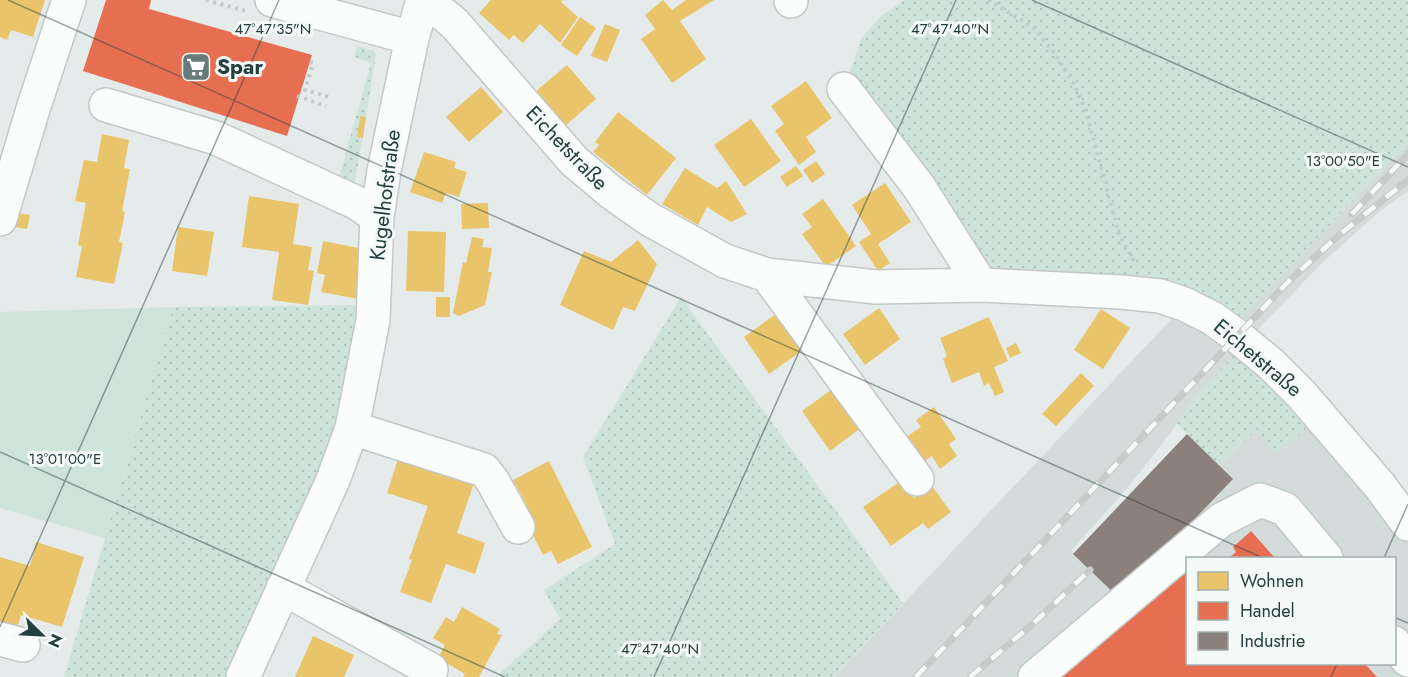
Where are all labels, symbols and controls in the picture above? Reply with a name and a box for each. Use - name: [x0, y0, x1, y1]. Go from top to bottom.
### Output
- text: 47°47'35"N: [235, 18, 311, 40]
- text: 47°47'40"N: [911, 18, 989, 40]
- supermarket icon: Spar: [180, 51, 212, 83]
- place label: Spar: [217, 52, 263, 82]
- street label: Eichetstraße: [519, 99, 615, 197]
- street label: Kugelhofstraße: [362, 128, 408, 262]
- text: 13°00'50"E: [1306, 150, 1380, 172]
- street label: Eichetstraße: [1207, 312, 1309, 404]
- text: 13°01'00"E: [29, 448, 101, 470]
- legend: [1186, 557, 1396, 665]
- text: Wohnen: [1240, 568, 1304, 594]
- text: Handel: [1240, 598, 1295, 624]
- north arrow: [12, 605, 72, 665]
- text: Industrie: [1240, 628, 1305, 654]
- text: N: [42, 630, 68, 651]
- text: 47°47'40"N: [621, 638, 699, 660]

